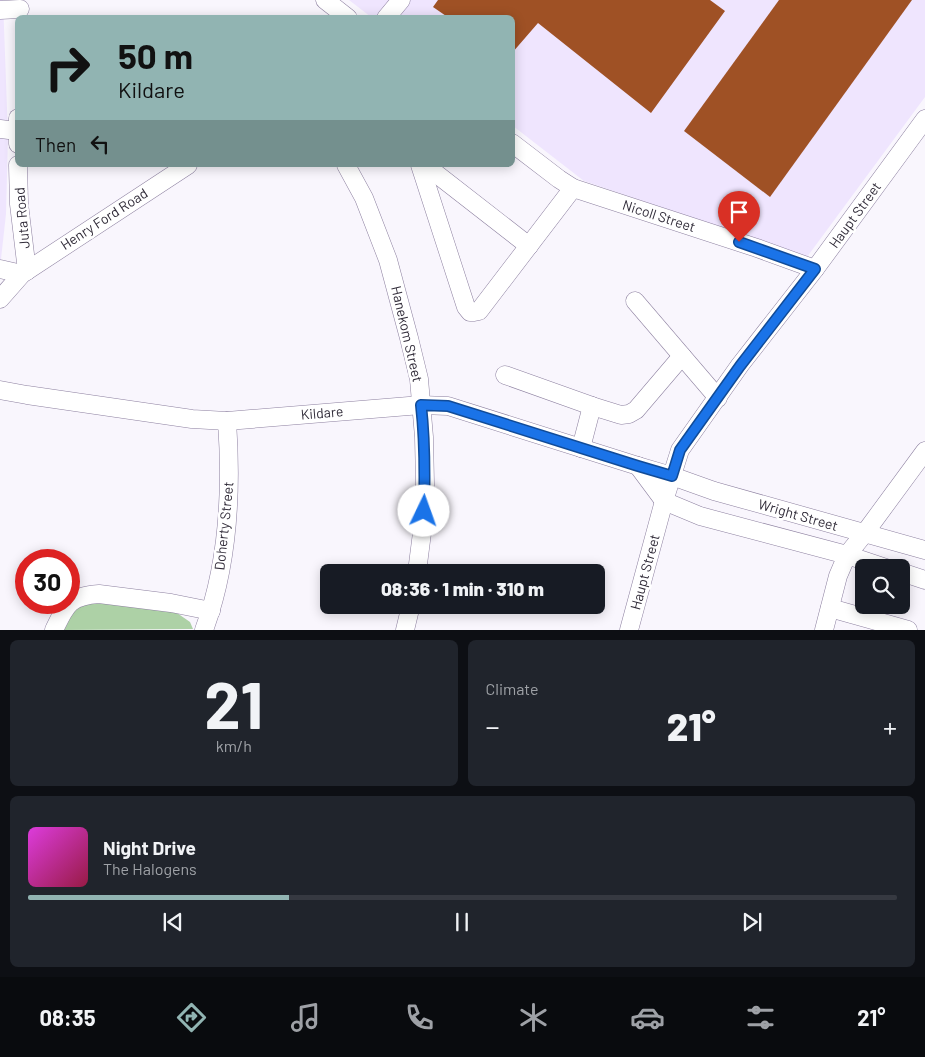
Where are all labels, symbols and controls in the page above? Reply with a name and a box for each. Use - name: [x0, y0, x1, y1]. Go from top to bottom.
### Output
- text: 50 m: [118, 34, 193, 76]
- icon: right: [35, 35, 100, 100]
- text: Kildare: [118, 76, 185, 102]
- icon: left: [86, 130, 114, 158]
- text: Then: [35, 133, 76, 156]
- street label: Haupt Street: [825, 178, 884, 251]
- street label: Henry Ford Road: [57, 184, 150, 253]
- street label: Juta Road: [10, 187, 33, 249]
- pin: [718, 191, 760, 242]
- street label: Nicoll Street: [621, 196, 698, 235]
- icon: arrive: [725, 198, 753, 226]
- street label: Hanekom Street: [388, 284, 427, 384]
- street label: Kildare: [300, 402, 344, 423]
- street label: Doherty Street: [210, 481, 237, 571]
- position arrow: [397, 484, 449, 536]
- street label: Wright Street: [756, 495, 840, 534]
- street label: Haupt Street: [626, 532, 663, 612]
- speed limit sign: 30: [15, 549, 80, 614]
- map controls: [855, 559, 910, 614]
- button: search: [855, 559, 910, 614]
- text: 08:36 · 1 min · 310 m: [381, 577, 544, 600]
- text: 21: [204, 664, 263, 742]
- text: Climate: [486, 679, 538, 698]
- text: 21°: [667, 703, 716, 749]
- text: −: [486, 709, 500, 743]
- text: +: [883, 709, 897, 743]
- text: km/h: [216, 736, 252, 755]
- text: Night Drive: [103, 836, 196, 859]
- text: The Halogens: [103, 859, 197, 878]
- icon: previous: [159, 908, 187, 936]
- icon: pause: [448, 908, 476, 936]
- icon: next: [738, 908, 766, 936]
- icon: directions: [174, 1000, 209, 1035]
- icon: music: [288, 1000, 323, 1035]
- icon: phone: [402, 1000, 437, 1035]
- icon: climate: [516, 1000, 551, 1035]
- icon: car: [630, 1000, 665, 1035]
- icon: filters: [743, 1000, 778, 1035]
- text: 08:35: [39, 1004, 96, 1030]
- text: 21°: [857, 1004, 886, 1030]

